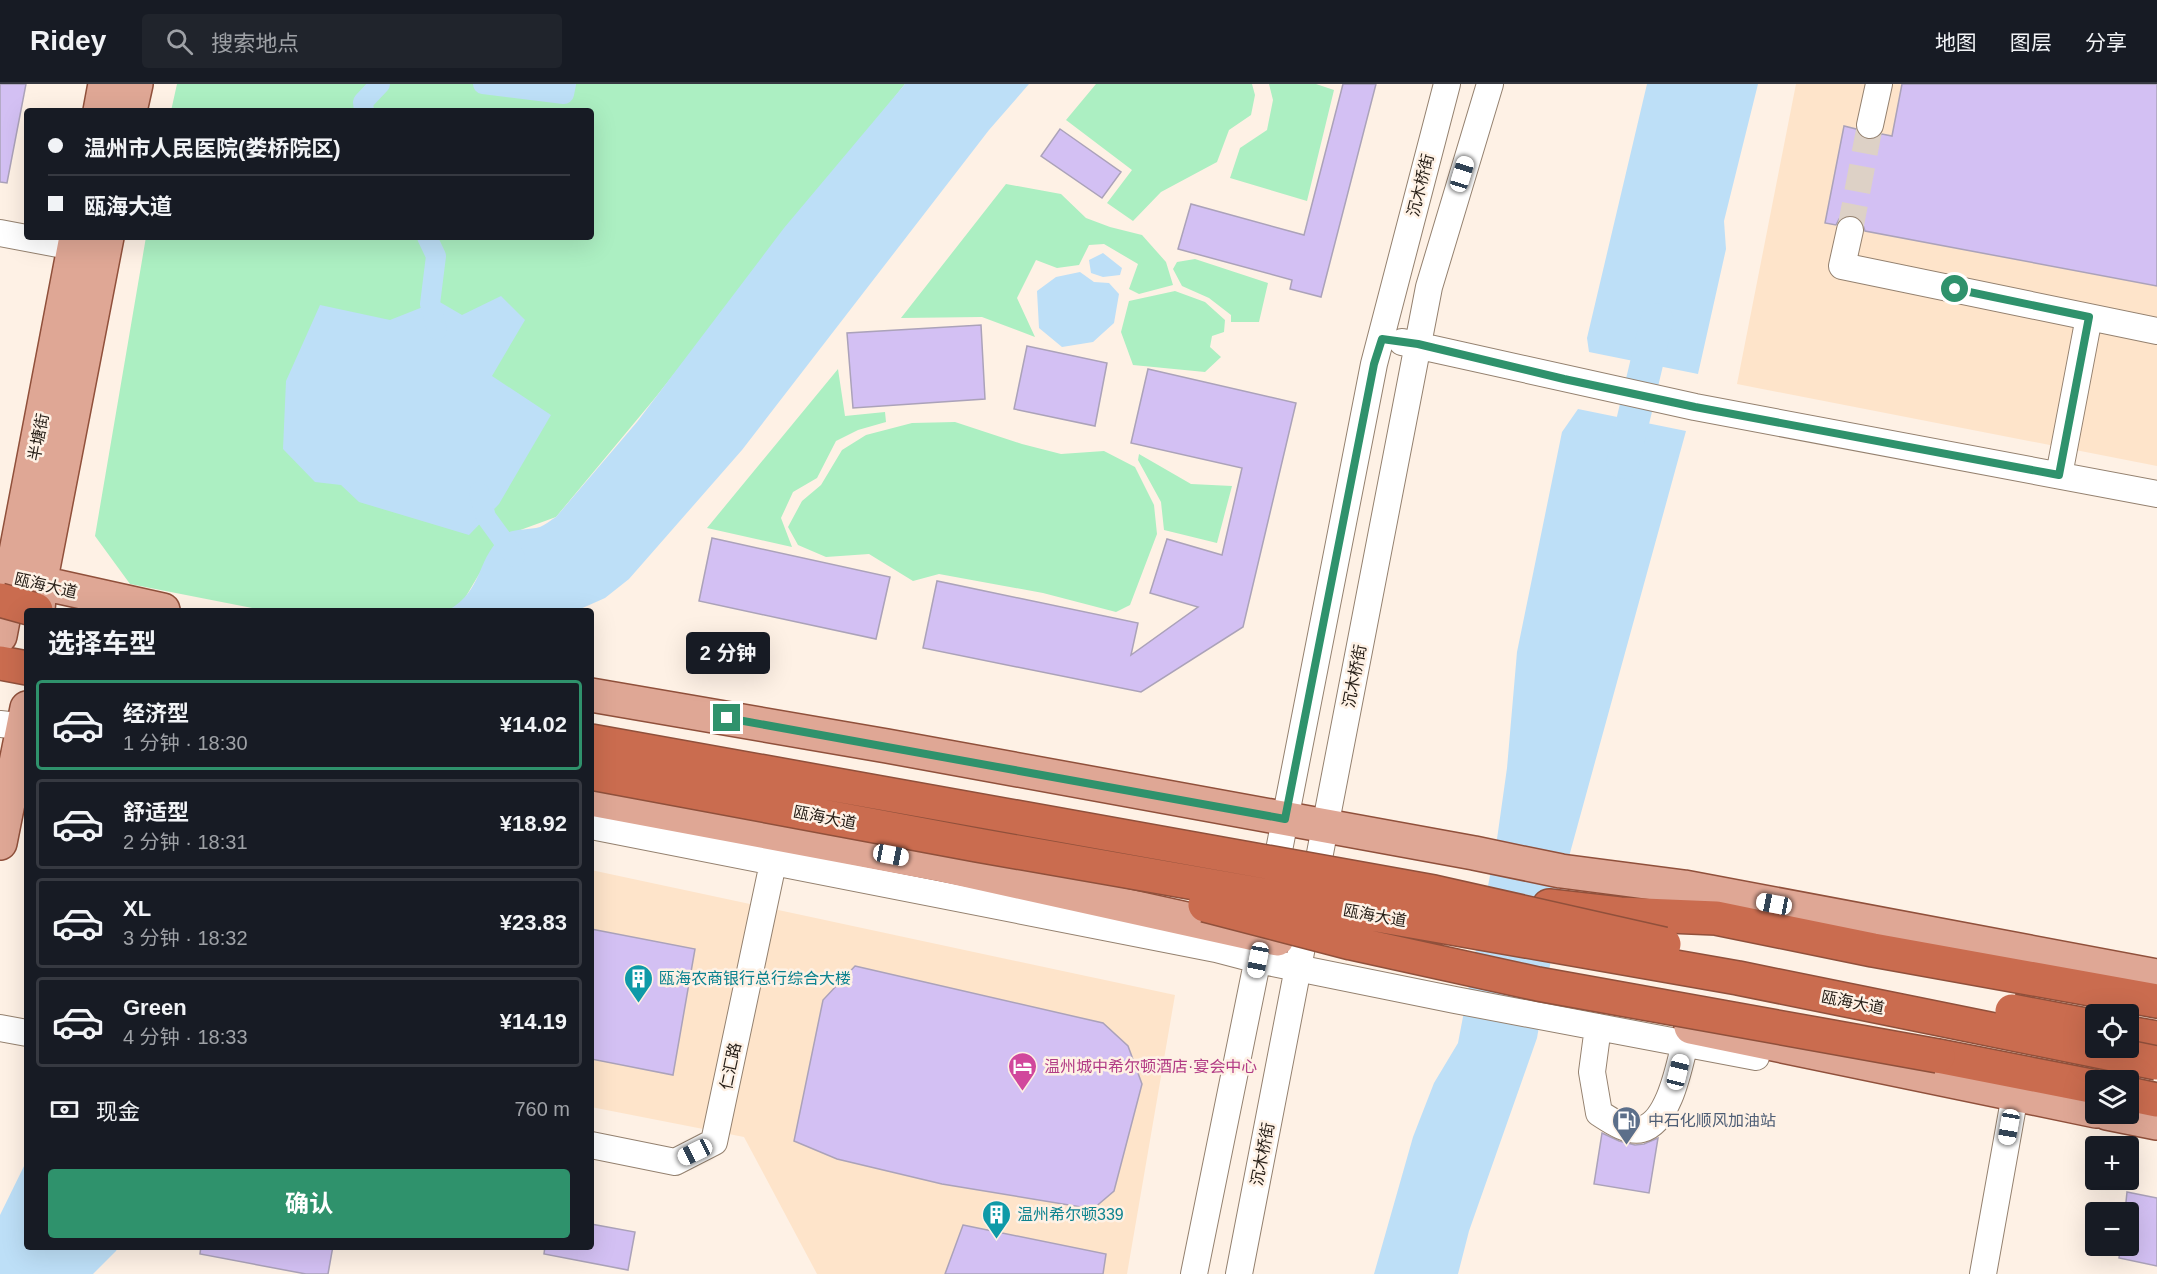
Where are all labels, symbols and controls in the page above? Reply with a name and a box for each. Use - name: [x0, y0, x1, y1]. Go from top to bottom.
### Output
- search box: [142, 14, 562, 68]
- text: Ridey: [30, 25, 106, 56]
- icon: search: [163, 25, 196, 58]
- text: 搜索地点: [211, 31, 299, 56]
- text: 地图: [1935, 31, 1977, 54]
- text: 图层: [2010, 31, 2052, 54]
- text: 分享: [2085, 31, 2127, 54]
- text: 温州市人民医院(娄桥院区): [84, 136, 341, 161]
- street label: 沉木桥街: [1404, 152, 1436, 218]
- car: [1448, 154, 1476, 194]
- text: 瓯海大道: [84, 194, 172, 219]
- route start: [1941, 275, 1968, 302]
- street label: 半塘街: [26, 412, 51, 462]
- street label: 瓯海大道: [13, 570, 79, 601]
- text: 选择车型: [48, 629, 156, 659]
- callout: 2 分钟: [685, 631, 769, 673]
- text: 2 分钟: [700, 642, 756, 664]
- street label: 沉木桥街: [1340, 643, 1369, 709]
- icon: car: [51, 698, 105, 752]
- text: 经济型: [123, 701, 189, 726]
- route end: [713, 704, 740, 731]
- text: ¥14.02: [500, 712, 567, 737]
- text: 1 分钟 · 18:30: [123, 732, 248, 754]
- icon: car: [51, 797, 105, 851]
- text: 舒适型: [123, 800, 189, 825]
- street label: 瓯海大道: [792, 803, 858, 832]
- text: ¥18.92: [500, 811, 567, 836]
- text: 2 分钟 · 18:31: [123, 831, 248, 853]
- car: [872, 843, 910, 867]
- car: [1755, 892, 1793, 916]
- icon: car: [51, 896, 105, 950]
- text: XL: [123, 896, 151, 921]
- street label: 瓯海大道: [1342, 902, 1408, 929]
- text: ¥23.83: [500, 910, 567, 935]
- text: 3 分钟 · 18:32: [123, 927, 248, 949]
- car: [1246, 941, 1270, 979]
- building icon: 瓯海农商银行总行综合大楼: [622, 962, 654, 1004]
- place label: 瓯海农商银行总行综合大楼: [659, 970, 851, 987]
- street label: 瓯海大道: [1820, 988, 1886, 1017]
- icon: car: [51, 995, 105, 1049]
- text: Green: [123, 995, 187, 1020]
- map controls: [2085, 1004, 2139, 1256]
- button: locate: [2085, 1004, 2139, 1058]
- text: ¥14.19: [500, 1009, 567, 1034]
- text: 4 分钟 · 18:33: [123, 1026, 248, 1048]
- street label: 仁汇路: [717, 1041, 744, 1091]
- hotel icon: 温州城中希尔顿酒店·宴会中心: [1007, 1050, 1039, 1092]
- car: [1665, 1052, 1691, 1092]
- place label: 温州城中希尔顿酒店·宴会中心: [1044, 1058, 1257, 1075]
- button: layers: [2085, 1070, 2139, 1124]
- icon: cash: [48, 1093, 81, 1126]
- text: 760 m: [514, 1098, 570, 1120]
- text: 现金: [96, 1099, 140, 1124]
- fuel station icon: 中石化顺风加油站: [1611, 1104, 1643, 1146]
- car: [1997, 1108, 2021, 1146]
- place label: 中石化顺风加油站: [1648, 1112, 1776, 1129]
- street label: 沉木桥街: [1248, 1121, 1277, 1187]
- car: [675, 1136, 715, 1168]
- button: +: [2085, 1136, 2139, 1190]
- button: 确认: [48, 1169, 570, 1238]
- building icon: 温州希尔顿339: [980, 1198, 1012, 1240]
- button: −: [2085, 1202, 2139, 1256]
- place label: 温州希尔顿339: [1017, 1206, 1124, 1223]

